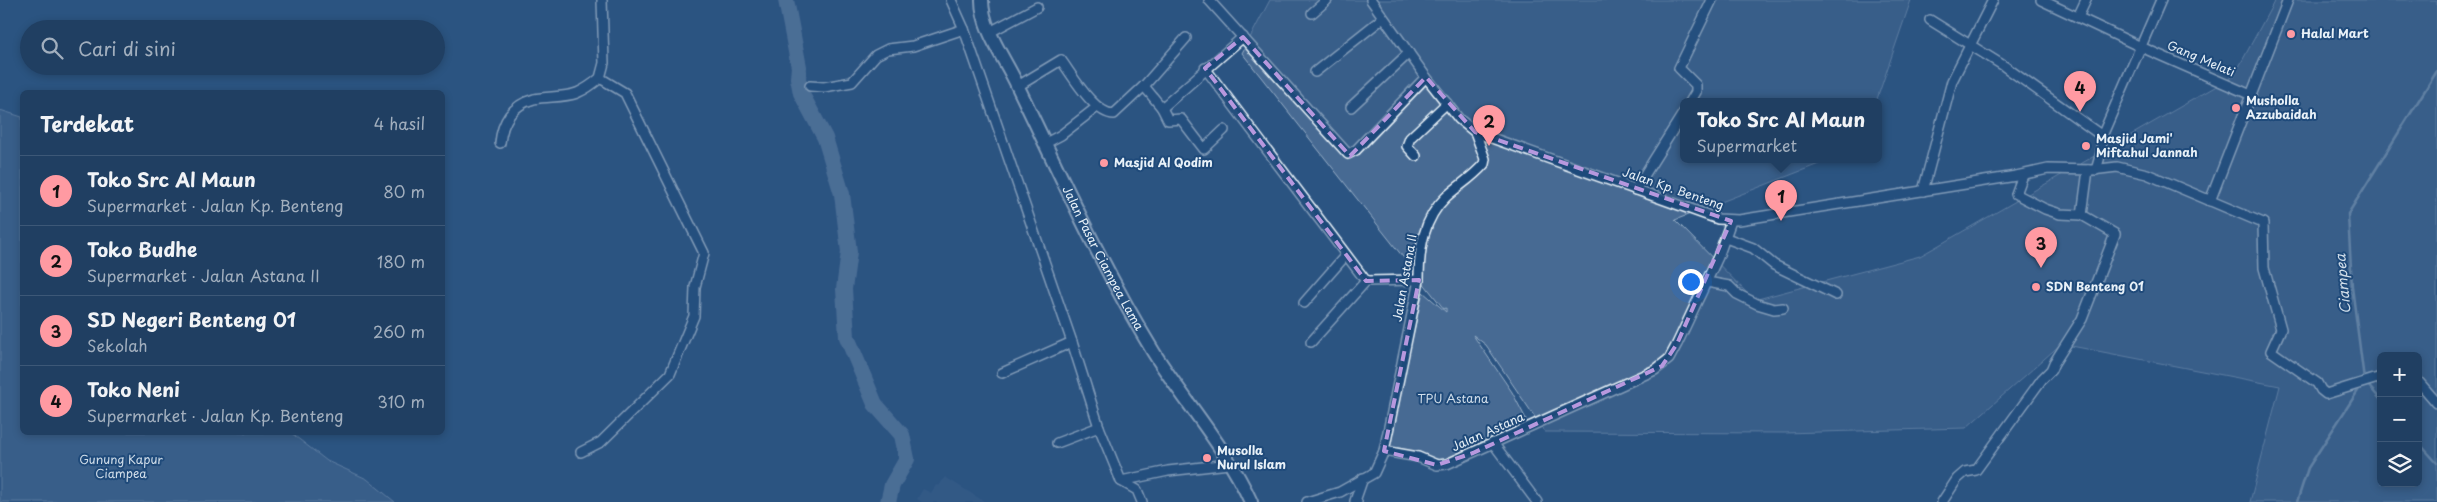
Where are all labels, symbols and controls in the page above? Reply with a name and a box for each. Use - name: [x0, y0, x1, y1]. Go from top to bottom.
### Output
- search box: [20, 20, 445, 75]
- place label: Halal Mart: [2301, 24, 2369, 42]
- marker: Halal Mart: [2285, 28, 2297, 40]
- icon: search: [38, 34, 66, 62]
- text: Cari di sini: [78, 34, 176, 62]
- street label: Gang Melati: [2165, 36, 2238, 80]
- pin: 4: [2064, 71, 2096, 112]
- place label: Musholla Azzubaidah: [2246, 91, 2317, 123]
- popup: [1680, 98, 1882, 163]
- marker: Musholla Azzubaidah: [2230, 102, 2242, 114]
- pin: 2: [1473, 105, 1505, 146]
- text: Toko Src Al Maun: [1697, 105, 1865, 133]
- text: Terdekat: [40, 107, 134, 139]
- text: 4 hasil: [374, 111, 425, 135]
- place label: Masjid Jami' Miftahul Jannah: [2096, 129, 2198, 161]
- text: Supermarket: [1697, 133, 1797, 157]
- marker: Masjid Jami' Miftahul Jannah: [2080, 140, 2092, 152]
- place label: Masjid Al Qodim: [1114, 153, 1213, 171]
- marker: Masjid Al Qodim: [1098, 157, 1110, 169]
- street label: Jalan Kp. Benteng: [1620, 162, 1727, 214]
- text: Toko Src Al Maun: [87, 165, 256, 193]
- text: 1: [52, 179, 60, 203]
- text: 80 m: [383, 179, 425, 203]
- pin: 1: [1765, 180, 1797, 221]
- street label: Jalan Pasar Ciampea Lama: [1058, 182, 1149, 334]
- text: Supermarket · Jalan Kp. Benteng: [87, 193, 343, 217]
- pin: 3: [2025, 227, 2057, 268]
- street label: Jalan Astana II: [1387, 233, 1421, 323]
- text: Toko Budhe: [87, 235, 197, 263]
- text: 2: [50, 249, 62, 273]
- text: 180 m: [377, 249, 425, 273]
- water label: Ciampea: [2329, 252, 2356, 315]
- text: Supermarket · Jalan Astana II: [87, 263, 320, 287]
- your location: [1678, 269, 1704, 295]
- place label: SDN Benteng 01: [2046, 277, 2144, 295]
- marker: SDN Benteng 01: [2030, 281, 2042, 293]
- text: SD Negeri Benteng 01: [87, 305, 296, 333]
- text: 3: [51, 319, 61, 343]
- text: 260 m: [373, 319, 425, 343]
- text: Sekolah: [87, 333, 148, 357]
- map controls: [2377, 352, 2422, 487]
- button: +: [2377, 352, 2422, 397]
- text: Toko Neni: [87, 375, 180, 403]
- text: 4: [51, 389, 61, 413]
- text: 310 m: [377, 389, 425, 413]
- park label: TPU Astana: [1417, 389, 1489, 407]
- button: −: [2377, 397, 2422, 442]
- text: Supermarket · Jalan Kp. Benteng: [87, 403, 343, 427]
- street label: Jalan Astana: [1448, 407, 1527, 455]
- place label: Musolla Nurul Islam: [1217, 441, 1286, 473]
- button: layers: [2377, 442, 2422, 487]
- park label: Gunung Kapur Ciampea: [79, 450, 163, 482]
- marker: Musolla Nurul Islam: [1201, 452, 1213, 464]

